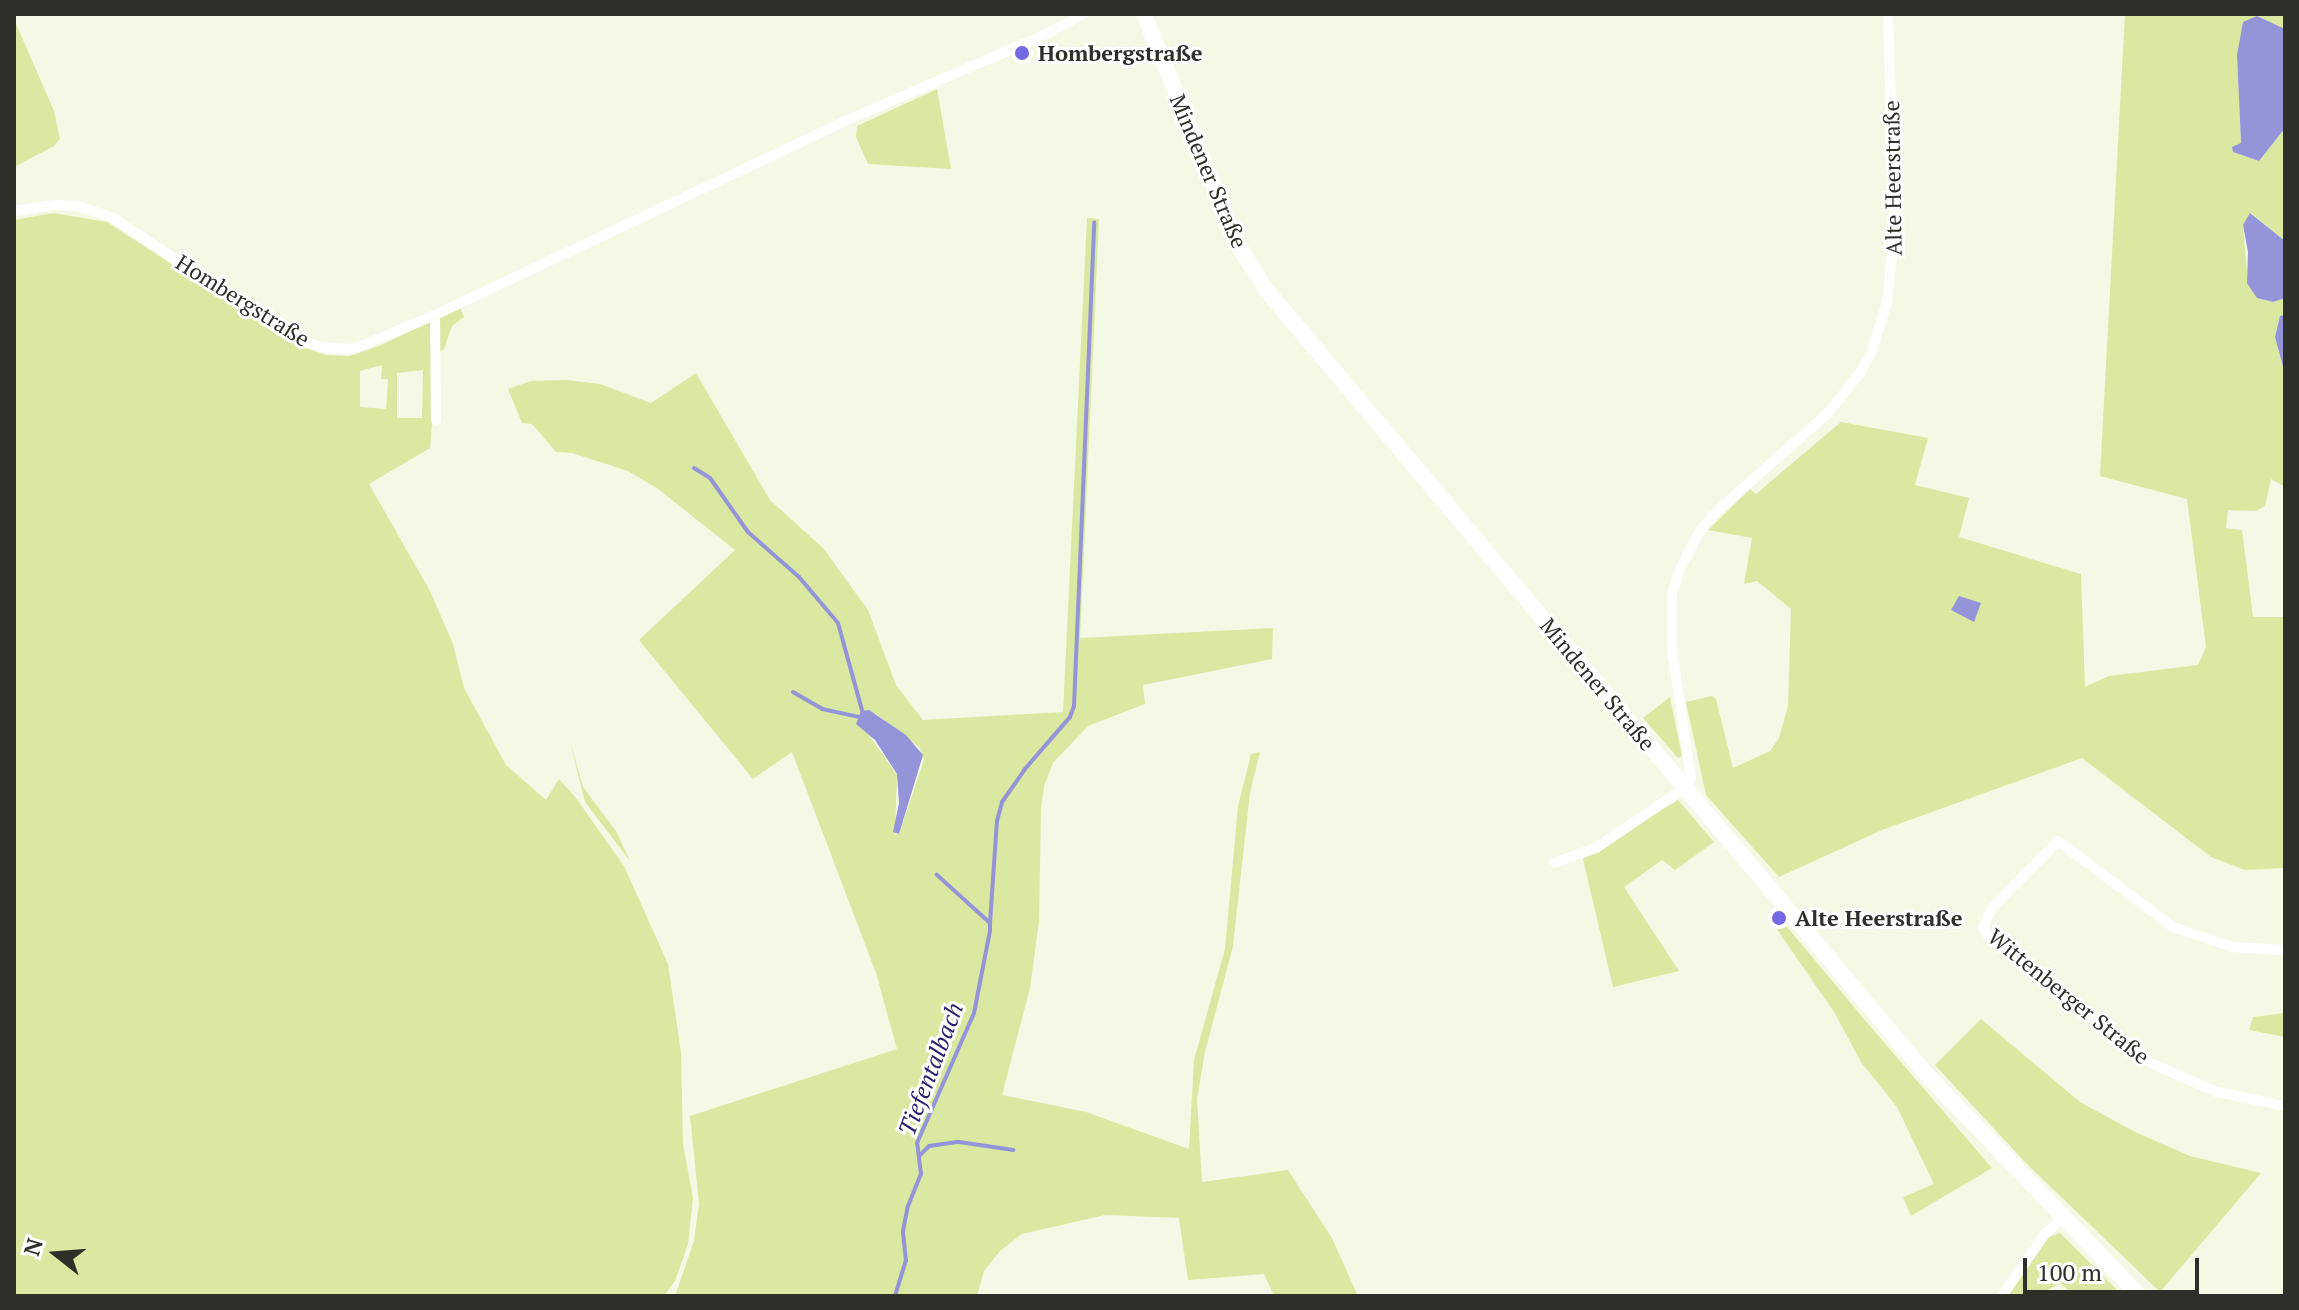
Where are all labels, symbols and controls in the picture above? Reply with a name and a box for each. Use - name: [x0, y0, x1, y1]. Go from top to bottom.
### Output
- place label: Hombergstraße: [1038, 40, 1203, 66]
- marker: Hombergstraße: [1013, 44, 1031, 62]
- street label: Mindener Straße: [1165, 90, 1253, 252]
- street label: Alte Heerstraße: [1877, 100, 1907, 256]
- street label: Hombergstraße: [171, 248, 315, 352]
- street label: Mindener Straße: [1535, 612, 1661, 756]
- place label: Alte Heerstraße: [1795, 905, 1963, 931]
- marker: Alte Heerstraße: [1770, 909, 1788, 927]
- street label: Wittenberger Straße: [1983, 923, 2155, 1069]
- water label: Tiefentalbach: [892, 998, 970, 1140]
- north arrow: [16, 1214, 96, 1294]
- text: N: [16, 1235, 49, 1259]
- scale bar: [2027, 1242, 2203, 1292]
- text: 100 m: [2037, 1256, 2102, 1288]

